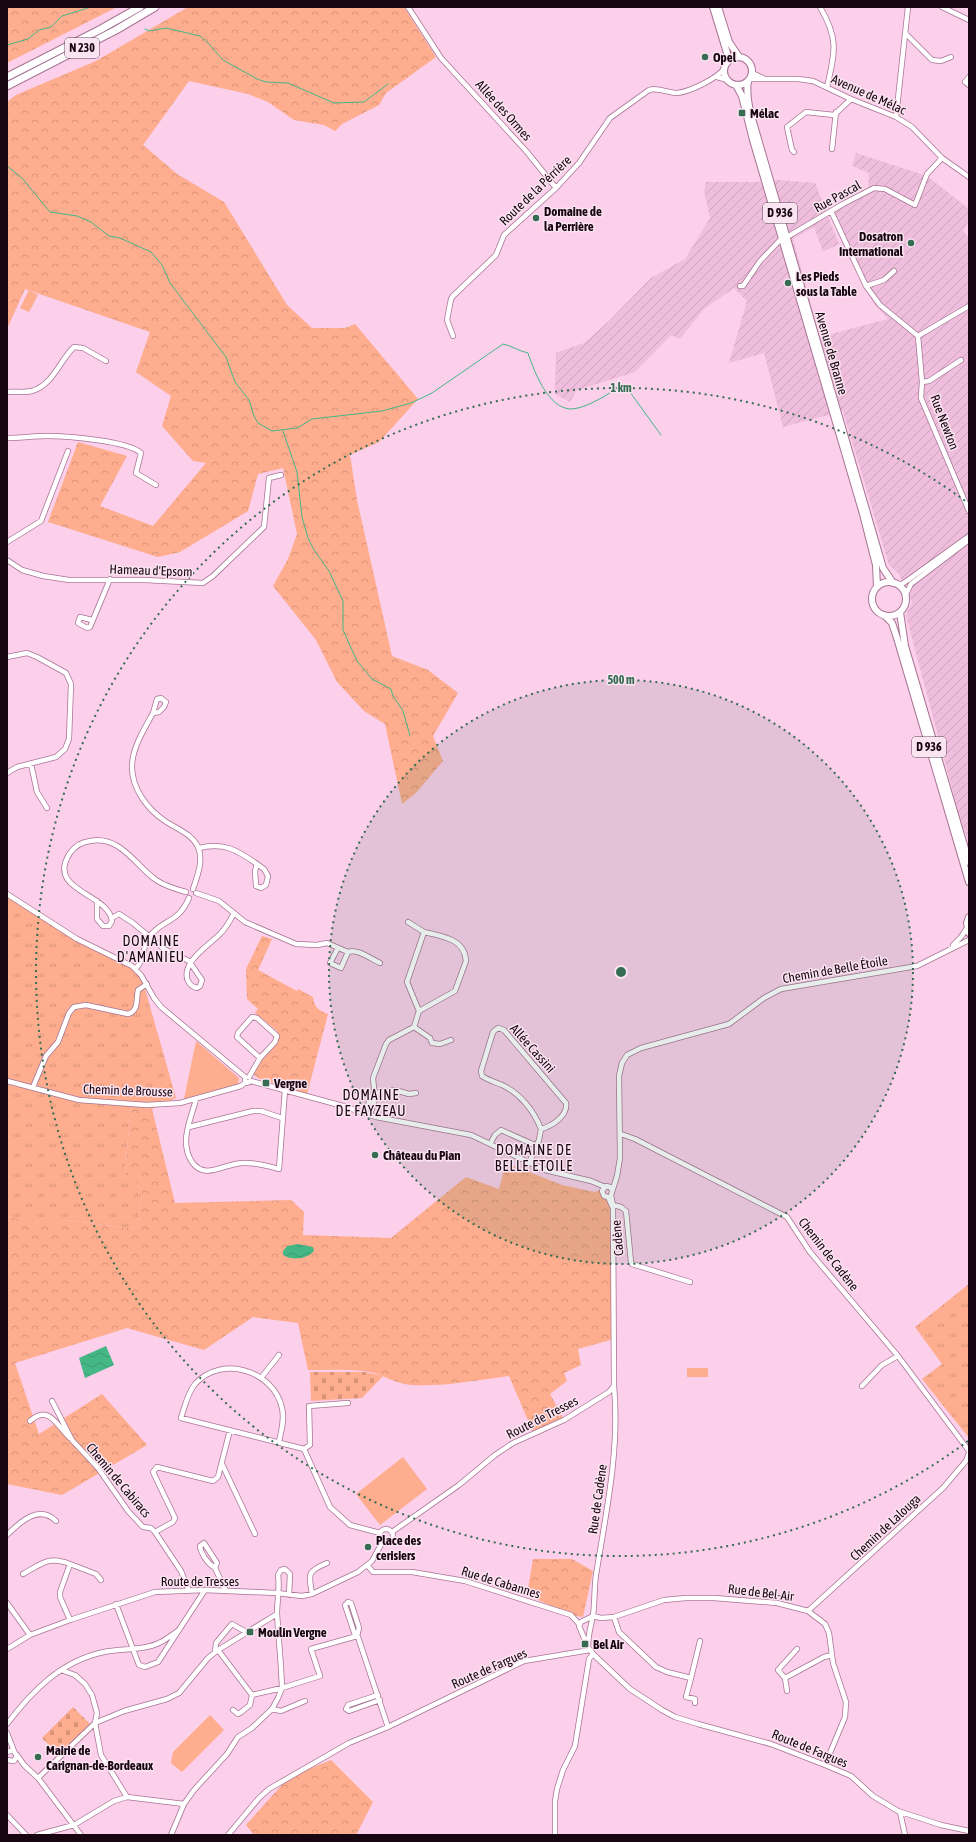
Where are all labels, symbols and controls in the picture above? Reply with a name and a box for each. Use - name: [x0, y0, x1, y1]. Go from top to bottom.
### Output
- road number: N 230: [65, 38, 99, 58]
- place label: Opel: [713, 50, 737, 65]
- marker: Opel: [700, 52, 710, 62]
- street label: Avenue de Mélac: [829, 71, 909, 118]
- street label: Allée des Ormes: [473, 77, 535, 144]
- place label: Mélac: [750, 106, 779, 121]
- marker: Mélac: [737, 108, 747, 118]
- street label: Route de la Pérrière: [496, 152, 574, 228]
- street label: Rue Pascal: [811, 177, 864, 215]
- road number: D 936: [763, 203, 797, 223]
- place label: Domaine de la Perrière: [544, 204, 602, 234]
- marker: Domaine de la Perrière: [531, 213, 541, 223]
- place label: Dosatron International: [839, 229, 904, 259]
- marker: Dosatron International: [906, 238, 916, 248]
- place label: Les Pieds sous la Table: [796, 269, 857, 299]
- marker: Les Pieds sous la Table: [783, 278, 793, 288]
- street label: Avenue de Branne: [812, 310, 851, 397]
- text: 1 km: [610, 381, 632, 395]
- street label: Rue Newton: [927, 393, 962, 452]
- street label: Hameau d'Epsom: [109, 562, 193, 579]
- text: 500 m: [607, 673, 635, 687]
- road number: D 936: [912, 737, 946, 757]
- district label: DOMAINE D'AMANIEU: [117, 933, 185, 965]
- street label: Chemin de Belle Étoile: [781, 953, 889, 986]
- centre of rings: [614, 965, 628, 979]
- street label: Allée Cassini: [507, 1021, 558, 1076]
- place label: Vergne: [273, 1076, 307, 1091]
- marker: Vergne: [261, 1078, 271, 1088]
- street label: Chemin de Brousse: [83, 1081, 173, 1100]
- district label: DOMAINE DE FAYZEAU: [336, 1087, 406, 1119]
- district label: DOMAINE DE BELLE ETOILE: [495, 1142, 573, 1174]
- place label: Château du Pian: [383, 1148, 461, 1163]
- marker: Château du Pian: [370, 1150, 380, 1160]
- street label: Chemin de Cadène: [795, 1215, 862, 1294]
- street label: Cadène: [608, 1219, 627, 1257]
- street label: Route de Tresses: [504, 1393, 581, 1442]
- street label: Chemin de Cabiracs: [83, 1440, 154, 1521]
- street label: Rue de Cadène: [585, 1463, 610, 1535]
- street label: Chemin de Lalouga: [847, 1491, 924, 1564]
- place label: Place des cerisiers: [376, 1533, 421, 1563]
- marker: Place des cerisiers: [363, 1542, 373, 1552]
- street label: Rue de Cabannes: [460, 1563, 542, 1602]
- street label: Route de Tresses: [161, 1574, 240, 1589]
- street label: Rue de Bel-Air: [727, 1581, 795, 1604]
- place label: Moulin Vergne: [258, 1625, 327, 1640]
- marker: Moulin Vergne: [245, 1627, 255, 1637]
- place label: Bel Air: [593, 1637, 625, 1652]
- marker: Bel Air: [580, 1639, 590, 1649]
- street label: Route de Fargues: [449, 1645, 530, 1692]
- street label: Route de Fargues: [770, 1726, 850, 1771]
- place label: Mairie de Carignan-de-Bordeaux: [46, 1743, 154, 1773]
- marker: Mairie de Carignan-de-Bordeaux: [33, 1752, 43, 1762]

